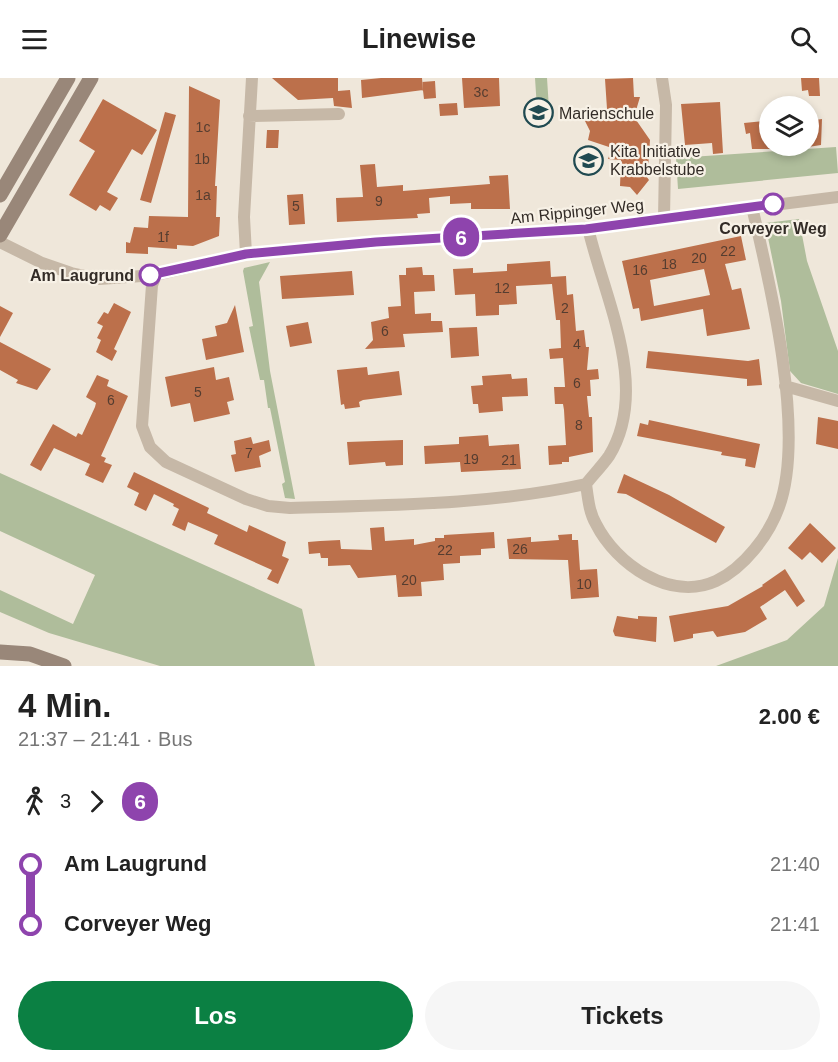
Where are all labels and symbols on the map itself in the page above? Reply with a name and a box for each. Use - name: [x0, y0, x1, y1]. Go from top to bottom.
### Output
- house number: 3c: [474, 84, 488, 100]
- school or university icon: Marienschule: [522, 97, 554, 129]
- place label: Marienschule: [559, 105, 654, 122]
- house number: 1c: [196, 119, 210, 135]
- place label: Kita Initiative Krabbelstube: [610, 143, 704, 178]
- school or university icon: Kita Initiative Krabbelstube: [573, 144, 605, 176]
- house number: 1b: [194, 151, 210, 167]
- house number: 1a: [195, 187, 211, 203]
- house number: 9: [375, 193, 383, 209]
- marker: Corveyer Weg: [762, 193, 784, 215]
- street label: Am Rippinger Weg: [510, 196, 645, 227]
- house number: 5: [292, 198, 300, 214]
- line badge: 6: [442, 218, 480, 256]
- place label: Corveyer Weg: [719, 220, 827, 237]
- house number: 1f: [157, 229, 169, 245]
- house number: 22: [720, 243, 736, 259]
- house number: 20: [691, 250, 707, 266]
- house number: 18: [661, 256, 677, 272]
- house number: 16: [632, 262, 648, 278]
- marker: Am Laugrund: [139, 264, 161, 286]
- place label: Am Laugrund: [30, 267, 134, 284]
- house number: 12: [494, 280, 510, 296]
- house number: 2: [561, 300, 569, 316]
- house number: 6: [381, 323, 389, 339]
- house number: 4: [573, 336, 581, 352]
- house number: 6: [573, 375, 581, 391]
- house number: 5: [194, 384, 202, 400]
- house number: 6: [107, 392, 115, 408]
- house number: 8: [575, 417, 583, 433]
- house number: 7: [245, 445, 253, 461]
- house number: 19: [463, 451, 479, 467]
- house number: 21: [501, 452, 517, 468]
- house number: 26: [512, 541, 528, 557]
- house number: 22: [437, 542, 453, 558]
- house number: 20: [401, 572, 417, 588]
- house number: 10: [576, 576, 592, 592]

